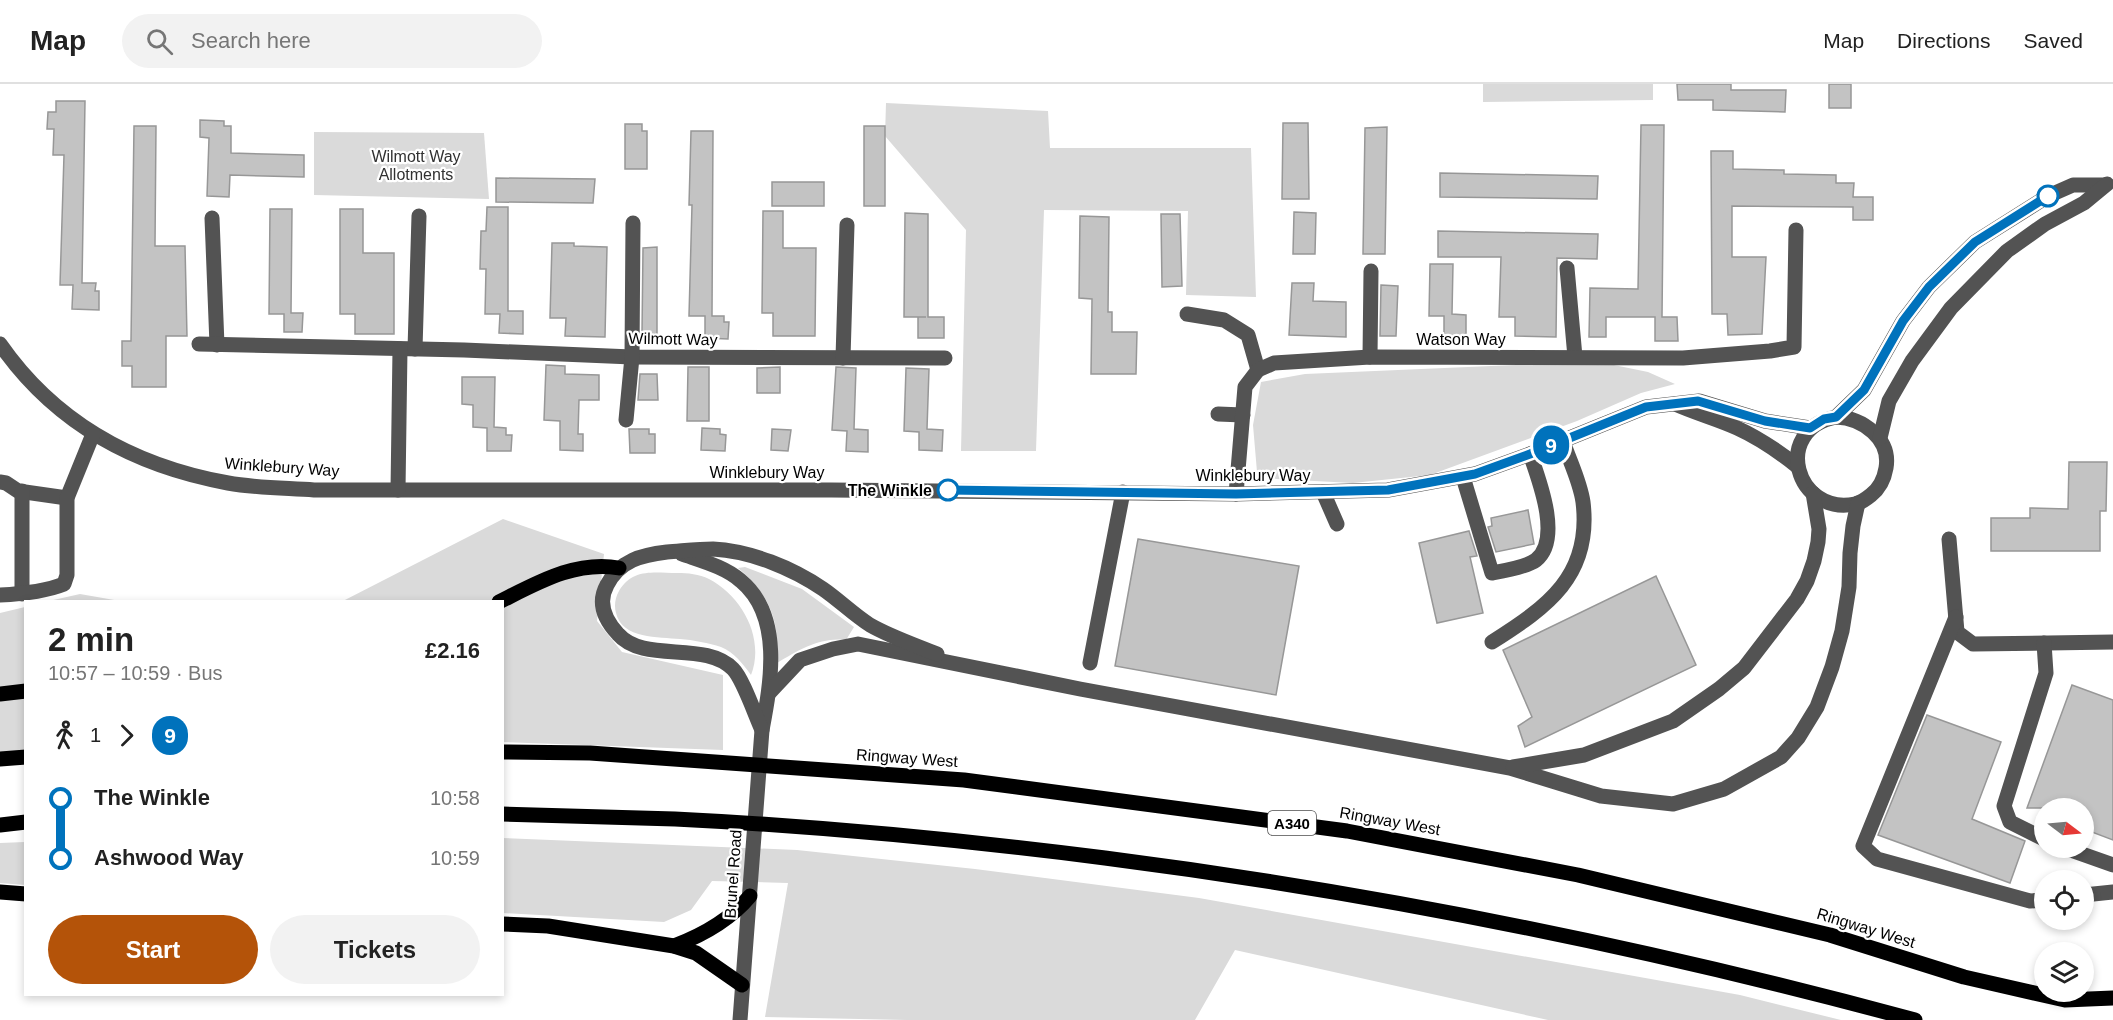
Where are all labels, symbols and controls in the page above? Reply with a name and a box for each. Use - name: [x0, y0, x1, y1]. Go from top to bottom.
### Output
- search box: [122, 14, 542, 68]
- text: Map: [30, 25, 86, 56]
- icon: search: [143, 25, 176, 58]
- text: Search here: [191, 28, 311, 53]
- text: Map: [1823, 29, 1864, 52]
- text: Directions: [1897, 29, 1990, 52]
- text: Saved: [2023, 29, 2083, 52]
- park label: Wilmott Way Allotments: [371, 148, 461, 183]
- unlabelled marker: [2037, 185, 2059, 207]
- street label: Wilmott Way: [628, 330, 718, 348]
- street label: Watson Way: [1416, 331, 1506, 348]
- line badge: 9: [1532, 426, 1570, 464]
- text: 9: [1545, 434, 1557, 457]
- street label: Winklebury Way: [224, 455, 340, 479]
- street label: Winklebury Way: [710, 464, 824, 481]
- street label: Winklebury Way: [1196, 467, 1310, 484]
- marker: The Winkle: [937, 479, 959, 501]
- place label: The Winkle: [848, 482, 932, 499]
- text: 2 min: [48, 621, 134, 658]
- text: £2.16: [425, 638, 480, 663]
- text: 10:57 – 10:59 · Bus: [48, 662, 223, 684]
- icon: walk: [48, 719, 81, 752]
- icon: forward: [110, 719, 143, 752]
- text: 1: [90, 724, 101, 746]
- text: 9: [164, 724, 176, 747]
- street label: Ringway West: [856, 746, 959, 770]
- text: The Winkle: [94, 785, 210, 810]
- text: 10:58: [430, 787, 480, 809]
- north arrow: [2034, 798, 2094, 858]
- map controls: [2034, 798, 2094, 1002]
- street label: Ringway West: [1338, 804, 1442, 838]
- road number: A340: [1268, 811, 1316, 835]
- street label: Brunel Road: [721, 829, 745, 919]
- text: Ashwood Way: [94, 845, 244, 870]
- text: 10:59: [430, 847, 480, 869]
- button: locate: [2034, 870, 2094, 930]
- street label: Ringway West: [1815, 905, 1918, 951]
- button: Start: [48, 915, 258, 984]
- button: Tickets: [270, 915, 480, 984]
- button: layers: [2034, 942, 2094, 1002]

